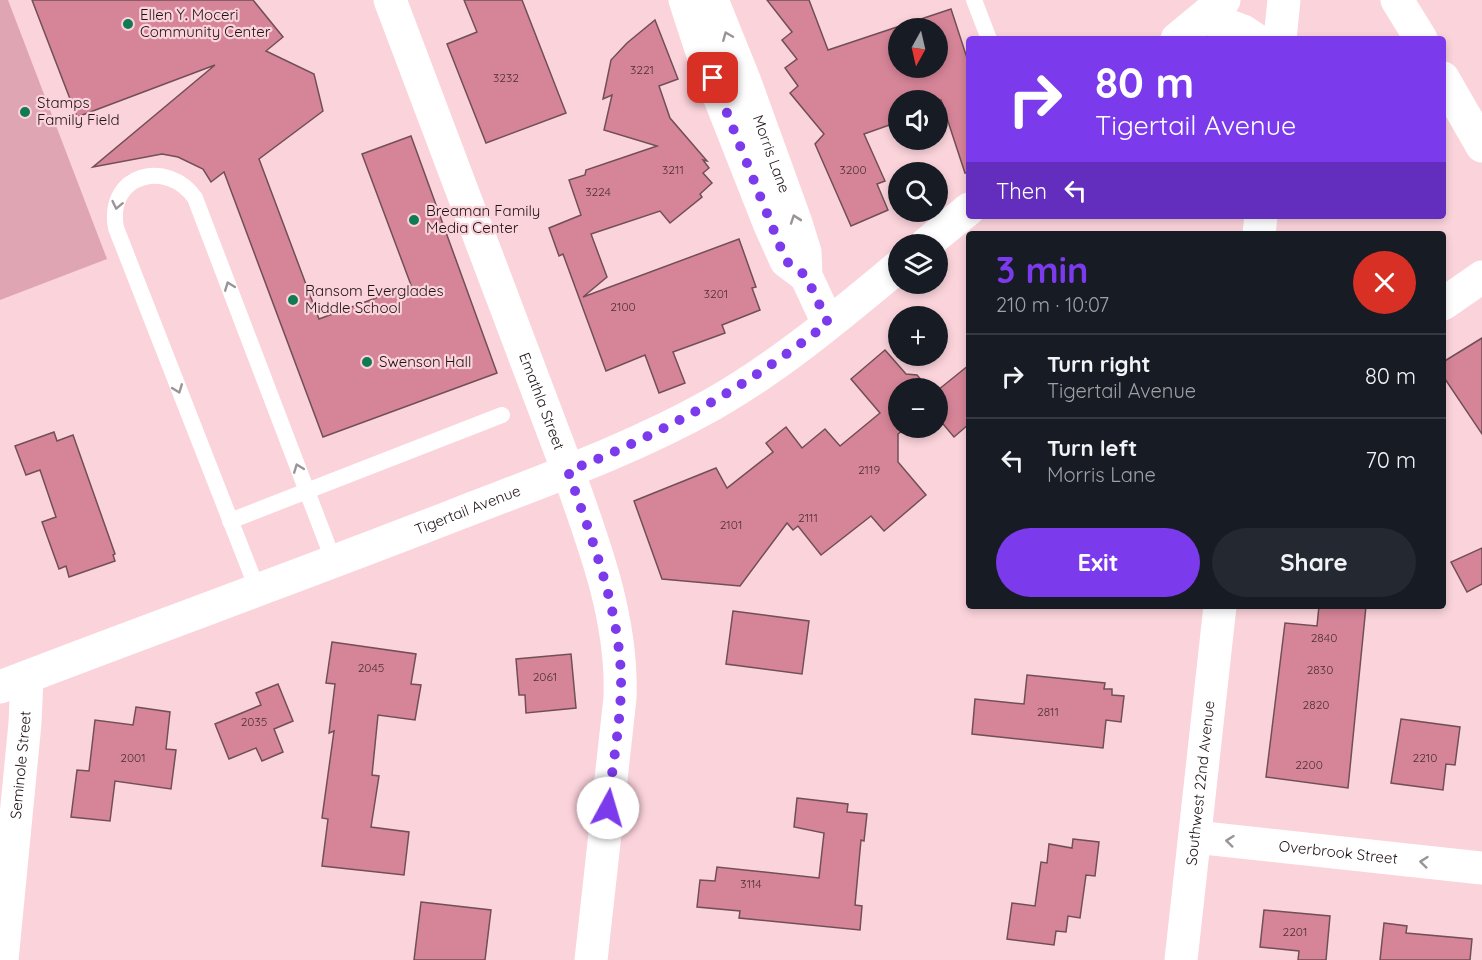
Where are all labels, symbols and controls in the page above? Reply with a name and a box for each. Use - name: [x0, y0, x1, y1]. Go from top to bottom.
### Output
- place label: Ellen Y. Moceri Community Center: [140, 5, 271, 41]
- marker: Ellen Y. Moceri Community Center: [121, 17, 135, 31]
- north arrow: [888, 18, 948, 78]
- map controls: [888, 18, 948, 438]
- one-way arrow: [722, 31, 734, 42]
- pin: [687, 52, 738, 103]
- text: 80 m: [1095, 56, 1194, 109]
- icon: right: [996, 60, 1074, 138]
- icon: arrive: [696, 61, 729, 94]
- house number: 3221: [630, 62, 654, 77]
- house number: 3232: [493, 70, 519, 85]
- button: sound: [888, 90, 948, 150]
- place label: Stamps Family Field: [37, 93, 120, 129]
- marker: Stamps Family Field: [18, 105, 32, 119]
- text: Tigertail Avenue: [1095, 108, 1296, 142]
- street label: Morris Lane: [749, 112, 794, 195]
- house number: 3211: [662, 162, 684, 177]
- house number: 3200: [839, 162, 867, 177]
- button: search: [888, 162, 948, 222]
- icon: left: [1059, 174, 1092, 207]
- text: Then: [996, 177, 1047, 205]
- house number: 3224: [585, 184, 611, 199]
- one-way arrow: [111, 200, 124, 210]
- place label: Breaman Family Media Center: [426, 201, 540, 237]
- marker: Breaman Family Media Center: [407, 213, 421, 227]
- one-way arrow: [789, 214, 802, 225]
- button: layers: [888, 234, 948, 294]
- text: 3 min: [996, 247, 1089, 292]
- button: close: [1353, 251, 1416, 314]
- one-way arrow: [223, 281, 236, 292]
- place label: Ransom Everglades Middle School: [305, 281, 443, 317]
- house number: 3201: [704, 286, 728, 301]
- text: 210 m · 10:07: [996, 292, 1109, 317]
- marker: Ransom Everglades Middle School: [286, 293, 300, 307]
- house number: 2100: [610, 299, 636, 314]
- button: +: [888, 306, 948, 366]
- street label: Emathla Street: [515, 350, 569, 452]
- text: Turn right: [1047, 350, 1151, 378]
- place label: Swenson Hall: [379, 352, 472, 371]
- marker: Swenson Hall: [360, 355, 374, 369]
- icon: right: [996, 360, 1029, 393]
- text: 80 m: [1365, 362, 1416, 390]
- button: −: [888, 378, 948, 438]
- text: Tigertail Avenue: [1047, 378, 1196, 403]
- one-way arrow: [171, 382, 183, 393]
- text: Turn left: [1047, 434, 1137, 462]
- icon: left: [996, 444, 1029, 477]
- text: 70 m: [1366, 446, 1416, 474]
- house number: 2119: [858, 462, 880, 477]
- text: Morris Lane: [1047, 462, 1156, 487]
- one-way arrow: [293, 464, 305, 475]
- street label: Tigertail Avenue: [412, 481, 523, 539]
- house number: 2111: [798, 510, 818, 525]
- house number: 2101: [720, 517, 742, 532]
- button: Exit: [996, 528, 1200, 597]
- button: Share: [1212, 528, 1416, 597]
- house number: 2840: [1311, 630, 1337, 645]
- house number: 2045: [358, 660, 384, 675]
- house number: 2830: [1307, 662, 1333, 677]
- house number: 2061: [533, 669, 557, 684]
- house number: 2820: [1303, 697, 1329, 712]
- street label: Southwest 22nd Avenue: [1181, 700, 1219, 866]
- house number: 2811: [1037, 704, 1059, 719]
- street label: Seminole Street: [6, 710, 35, 820]
- house number: 2035: [241, 714, 267, 729]
- house number: 2001: [120, 750, 146, 765]
- house number: 2210: [1413, 750, 1437, 765]
- house number: 2200: [1295, 757, 1323, 772]
- position arrow: [576, 776, 640, 840]
- one-way arrow: [1225, 835, 1235, 848]
- street label: Overbrook Street: [1278, 836, 1399, 868]
- one-way arrow: [1419, 856, 1428, 869]
- house number: 3114: [740, 876, 762, 891]
- house number: 2201: [1283, 924, 1307, 939]

